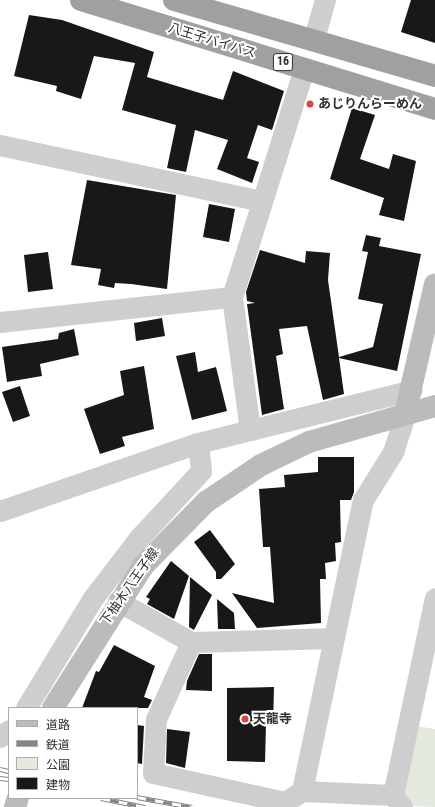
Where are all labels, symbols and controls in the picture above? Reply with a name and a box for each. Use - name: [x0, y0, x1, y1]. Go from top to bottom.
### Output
- street label: 八王子バイパス: [166, 20, 258, 62]
- road number: 16: [272, 52, 294, 72]
- place label: あじりんらーめん: [318, 96, 422, 112]
- marker: あじりんらーめん: [305, 99, 315, 109]
- street label: 下柚木八王子線: [98, 545, 162, 629]
- legend: [8, 707, 138, 799]
- place label: 天龍寺: [253, 711, 292, 727]
- marker: 天龍寺: [240, 714, 250, 724]
- text: 道路: [46, 718, 70, 732]
- text: 鉄道: [46, 738, 70, 752]
- text: 公園: [46, 758, 70, 772]
- text: 建物: [46, 778, 70, 792]

